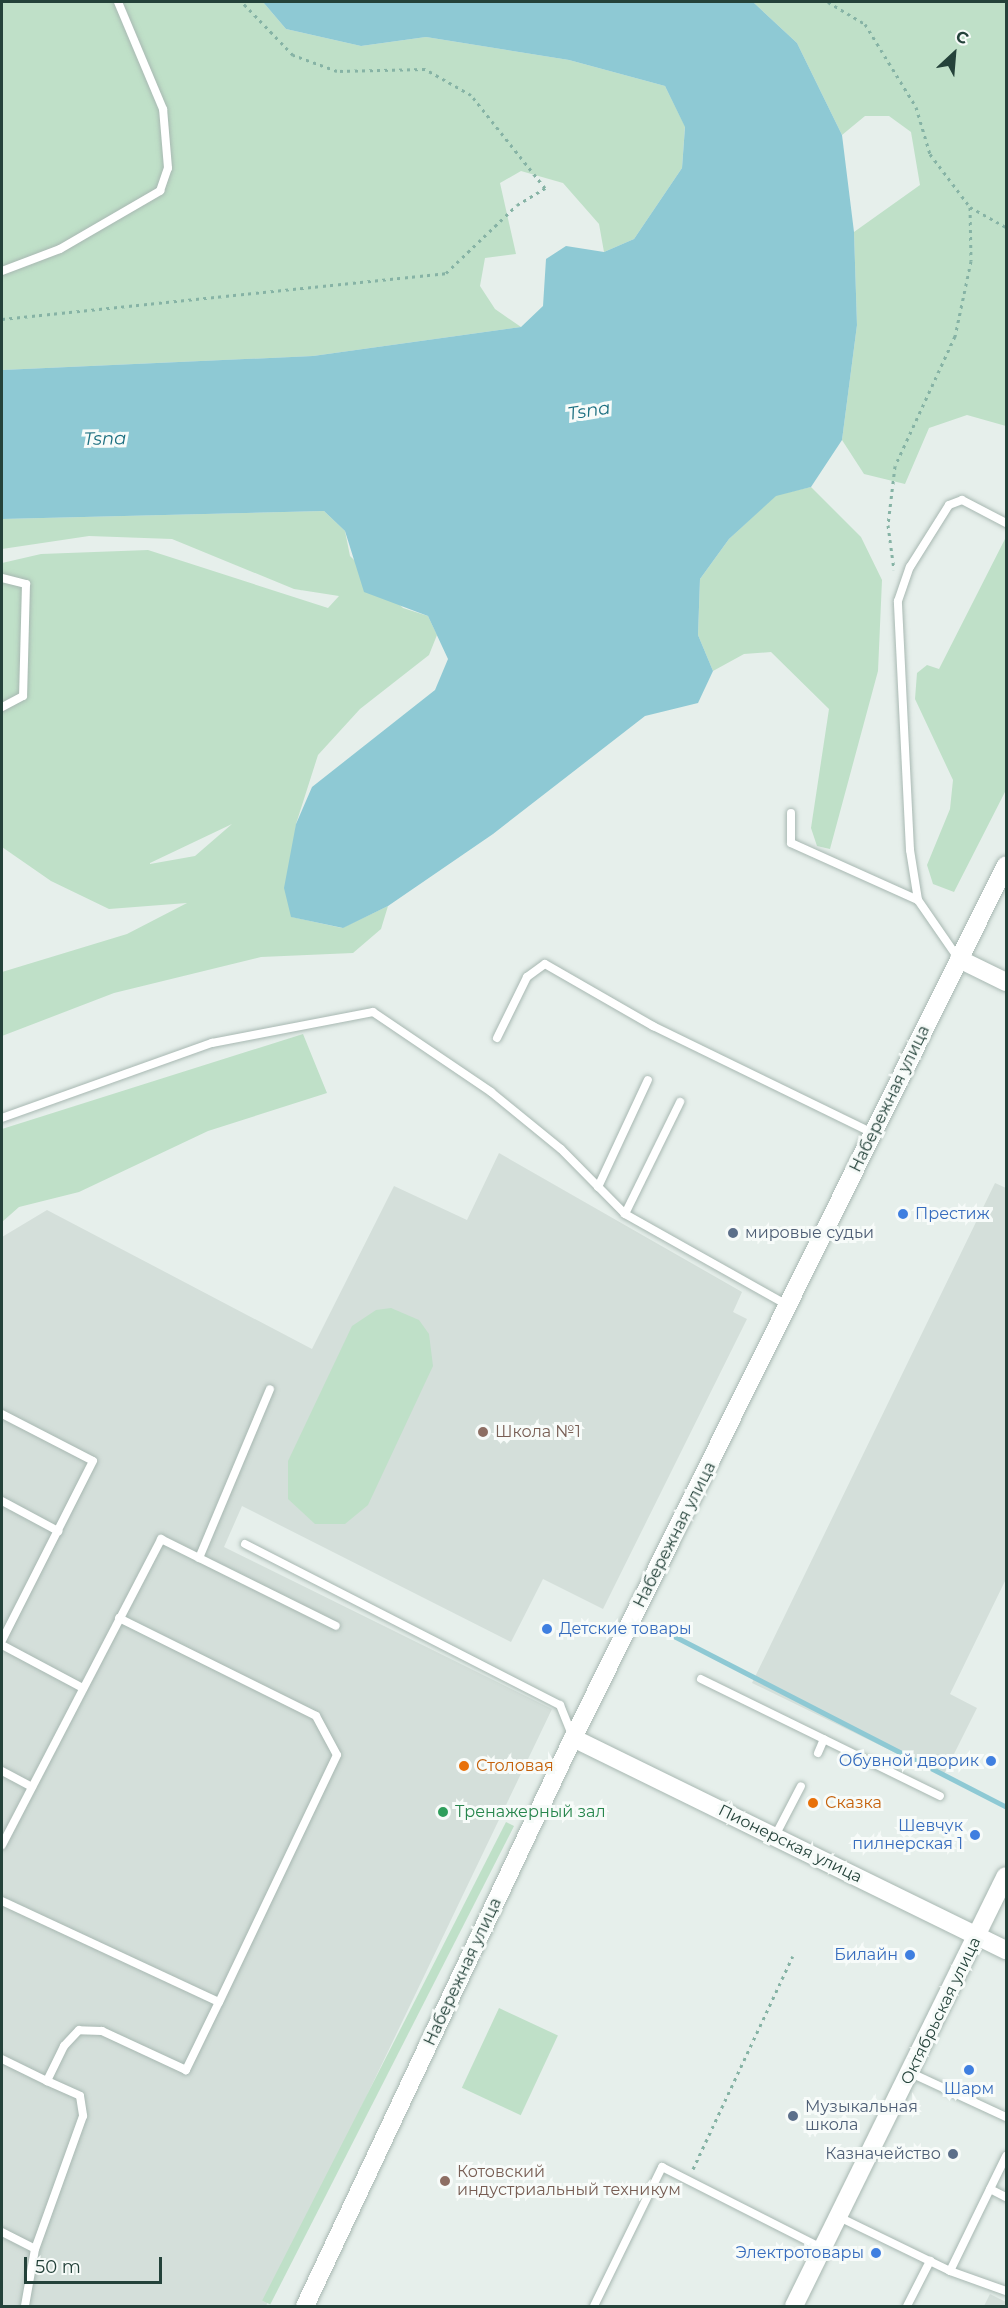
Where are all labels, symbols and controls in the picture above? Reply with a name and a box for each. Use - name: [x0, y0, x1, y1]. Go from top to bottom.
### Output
- north arrow: [924, 24, 984, 84]
- text: С: [953, 26, 971, 48]
- water label: Tsna: [566, 397, 612, 425]
- water label: Tsna: [83, 428, 127, 450]
- street label: Набережная улица: [846, 1023, 934, 1175]
- place label: Престиж: [915, 1204, 990, 1224]
- marker: Престиж: [896, 1207, 910, 1221]
- place label: мировые судьи: [745, 1223, 874, 1243]
- marker: мировые судьи: [726, 1226, 740, 1240]
- place label: Школа №1: [495, 1422, 581, 1442]
- marker: Школа №1: [476, 1425, 490, 1439]
- street label: Набережная улица: [630, 1459, 720, 1611]
- place label: Детские товары: [559, 1619, 692, 1639]
- marker: Детские товары: [540, 1622, 554, 1636]
- place label: Обувной дворик: [839, 1751, 979, 1771]
- marker: Обувной дворик: [984, 1754, 998, 1768]
- place label: Столовая: [476, 1756, 554, 1776]
- marker: Столовая: [457, 1759, 471, 1773]
- place label: Сказка: [825, 1793, 882, 1813]
- marker: Сказка: [806, 1796, 820, 1810]
- street label: Пионерская улица: [715, 1801, 865, 1887]
- place label: Тренажерный зал: [455, 1802, 606, 1822]
- marker: Тренажерный зал: [436, 1805, 450, 1819]
- place label: Шевчук пилнерская 1: [852, 1816, 963, 1854]
- marker: Шевчук пилнерская 1: [968, 1828, 982, 1842]
- street label: Набережная улица: [420, 1895, 506, 2049]
- street label: Октябрьская улица: [897, 1934, 985, 2088]
- place label: Билайн: [834, 1945, 898, 1965]
- marker: Билайн: [903, 1948, 917, 1962]
- marker: Шарм: [962, 2063, 976, 2077]
- place label: Шарм: [944, 2079, 994, 2099]
- place label: Музыкальная школа: [805, 2097, 918, 2135]
- marker: Музыкальная школа: [786, 2109, 800, 2123]
- place label: Казначейство: [825, 2144, 941, 2164]
- marker: Казначейство: [946, 2147, 960, 2161]
- place label: Котовский индустриальный техникум: [457, 2162, 681, 2200]
- marker: Котовский индустриальный техникум: [438, 2174, 452, 2188]
- place label: Электротовары: [735, 2243, 864, 2263]
- scale bar: [27, 2245, 165, 2283]
- marker: Электротовары: [869, 2246, 883, 2260]
- text: 50 m: [35, 2256, 81, 2278]

